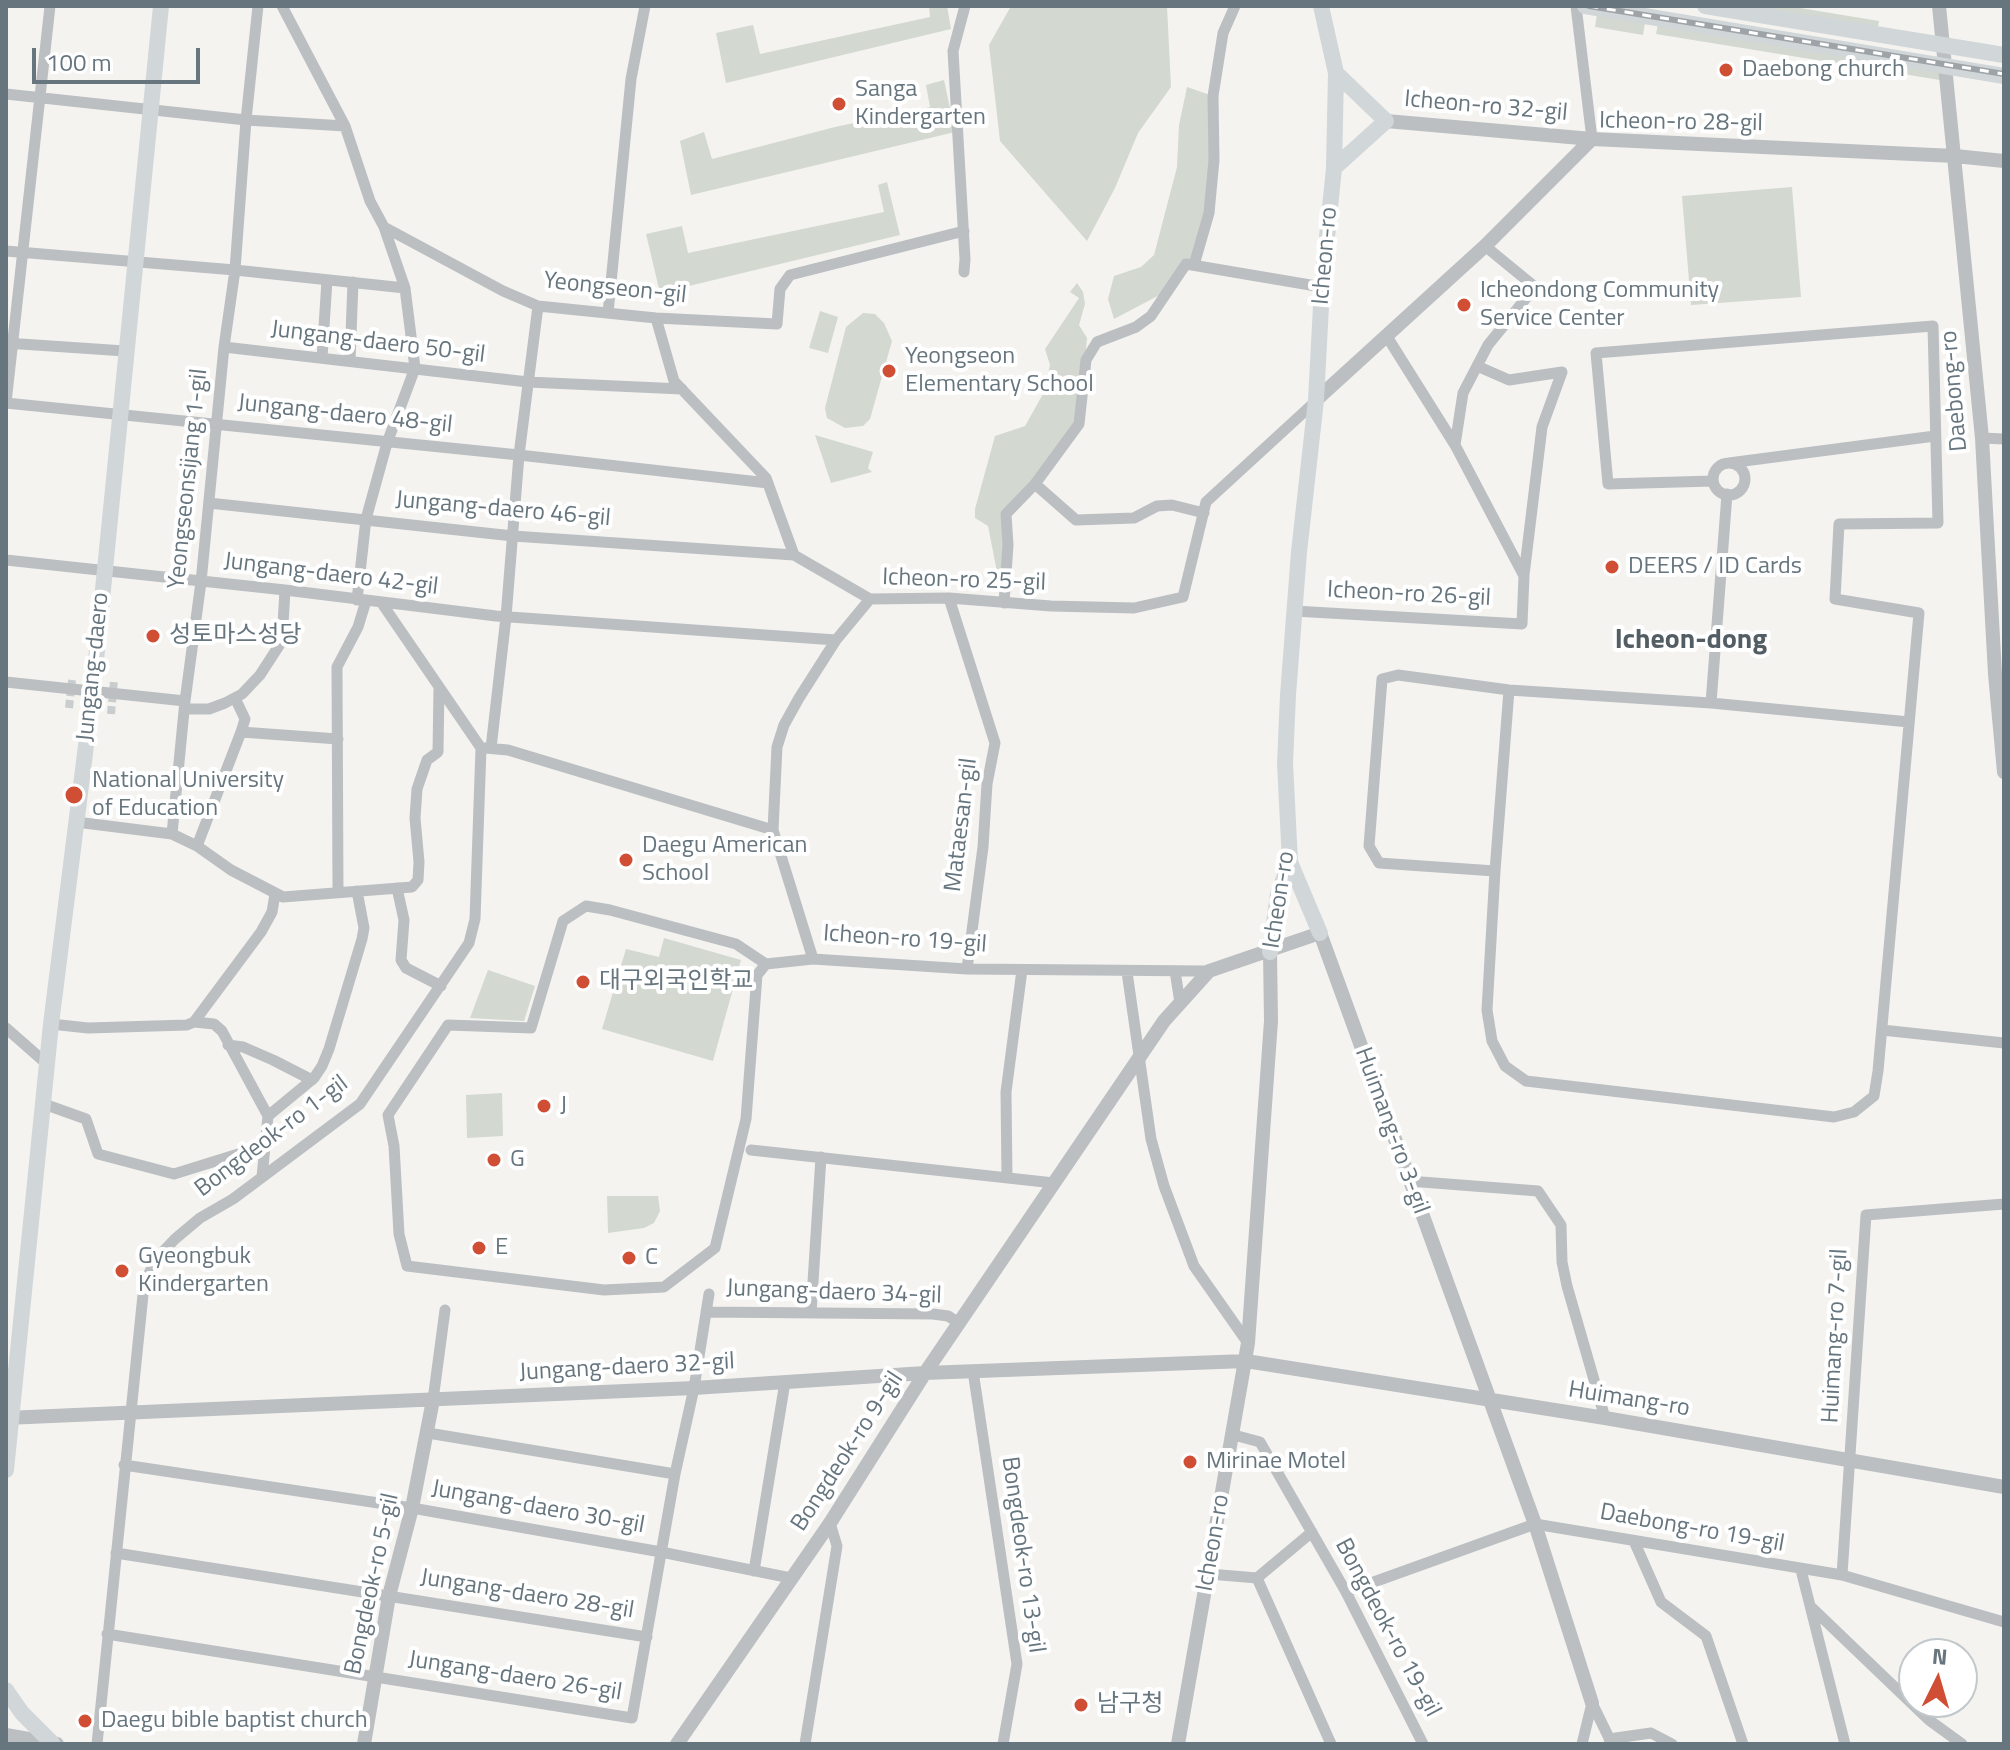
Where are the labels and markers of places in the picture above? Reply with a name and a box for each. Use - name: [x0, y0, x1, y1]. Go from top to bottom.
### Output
- place label: Daebong church: [1742, 56, 1905, 84]
- marker: Daebong church: [1717, 61, 1735, 79]
- place label: Sanga Kindergarten: [855, 76, 986, 132]
- marker: Sanga Kindergarten: [830, 95, 848, 113]
- place label: Icheondong Community Service Center: [1480, 277, 1719, 333]
- marker: Icheondong Community Service Center: [1455, 296, 1473, 314]
- place label: Yeongseon Elementary School: [905, 343, 1094, 399]
- marker: Yeongseon Elementary School: [880, 362, 898, 380]
- place label: DEERS / ID Cards: [1628, 553, 1802, 581]
- marker: DEERS / ID Cards: [1603, 558, 1621, 576]
- place label: 성토마스성당: [169, 622, 301, 650]
- marker: 성토마스성당: [144, 627, 162, 645]
- place label: National University of Education: [92, 767, 284, 823]
- marker: National University of Education: [63, 784, 85, 806]
- place label: Daegu American School: [642, 832, 807, 888]
- marker: Daegu American School: [617, 851, 635, 869]
- place label: 대구외국인학교: [599, 968, 754, 996]
- marker: 대구외국인학교: [574, 973, 592, 991]
- place label: J: [560, 1092, 567, 1120]
- marker: J: [535, 1097, 553, 1115]
- place label: G: [510, 1146, 525, 1174]
- marker: G: [485, 1151, 503, 1169]
- place label: E: [495, 1234, 508, 1262]
- marker: E: [470, 1239, 488, 1257]
- place label: Gyeongbuk Kindergarten: [138, 1243, 269, 1299]
- place label: C: [645, 1244, 658, 1272]
- marker: C: [620, 1249, 638, 1267]
- marker: Gyeongbuk Kindergarten: [113, 1262, 131, 1280]
- place label: Mirinae Motel: [1206, 1448, 1346, 1476]
- marker: Mirinae Motel: [1181, 1453, 1199, 1471]
- place label: 남구청: [1097, 1691, 1163, 1719]
- marker: 남구청: [1072, 1696, 1090, 1714]
- place label: Daegu bible baptist church: [101, 1707, 368, 1735]
- marker: Daegu bible baptist church: [76, 1712, 94, 1730]

